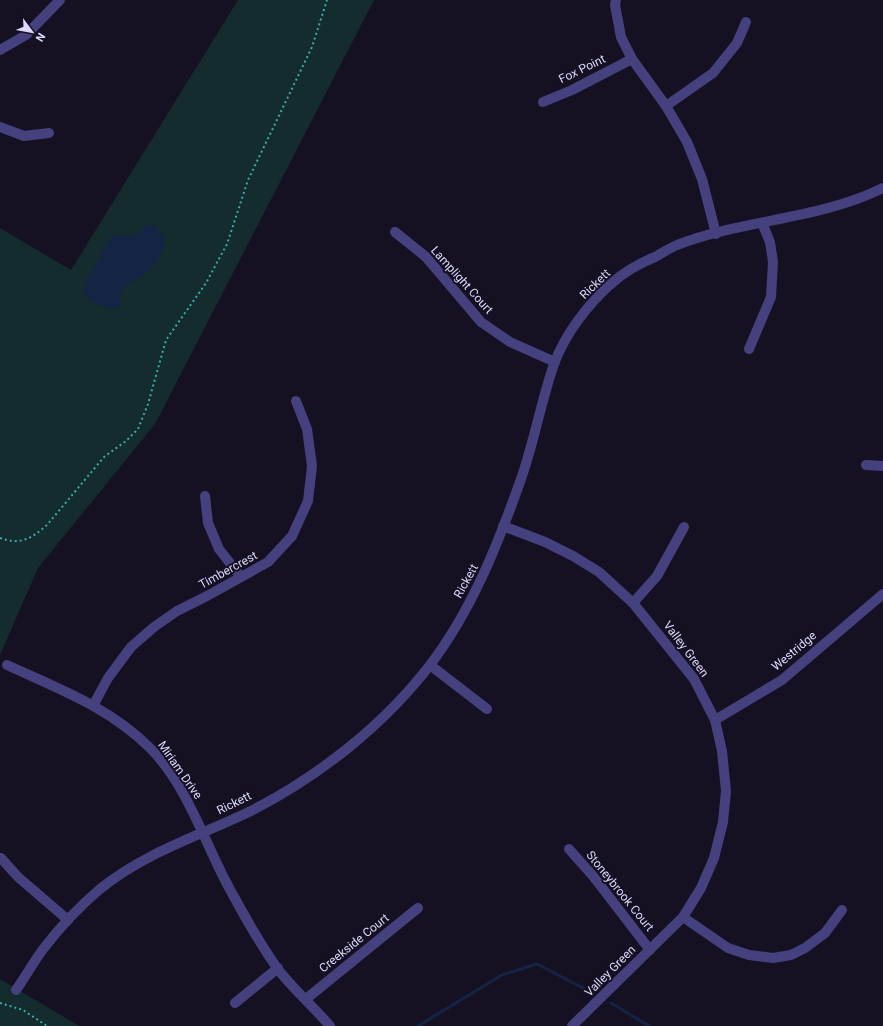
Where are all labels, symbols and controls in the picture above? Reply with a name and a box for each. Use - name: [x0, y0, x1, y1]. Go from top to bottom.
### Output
- north arrow: [12, 12, 52, 52]
- text: N: [32, 30, 48, 44]
- street label: Fox Point: [556, 52, 608, 86]
- street label: Lamplight Court: [428, 243, 496, 317]
- street label: Rickett: [577, 266, 613, 302]
- street label: Timbercrest: [196, 548, 260, 592]
- street label: Rickett: [451, 561, 481, 600]
- street label: Valley Green: [660, 618, 712, 680]
- street label: Westridge: [769, 628, 819, 674]
- street label: Miriam Drive: [155, 738, 205, 802]
- street label: Rickett: [214, 789, 254, 817]
- street label: Stoneybrook Court: [583, 848, 657, 934]
- street label: Creekside Court: [316, 911, 392, 975]
- street label: Valley Green: [582, 943, 638, 999]

